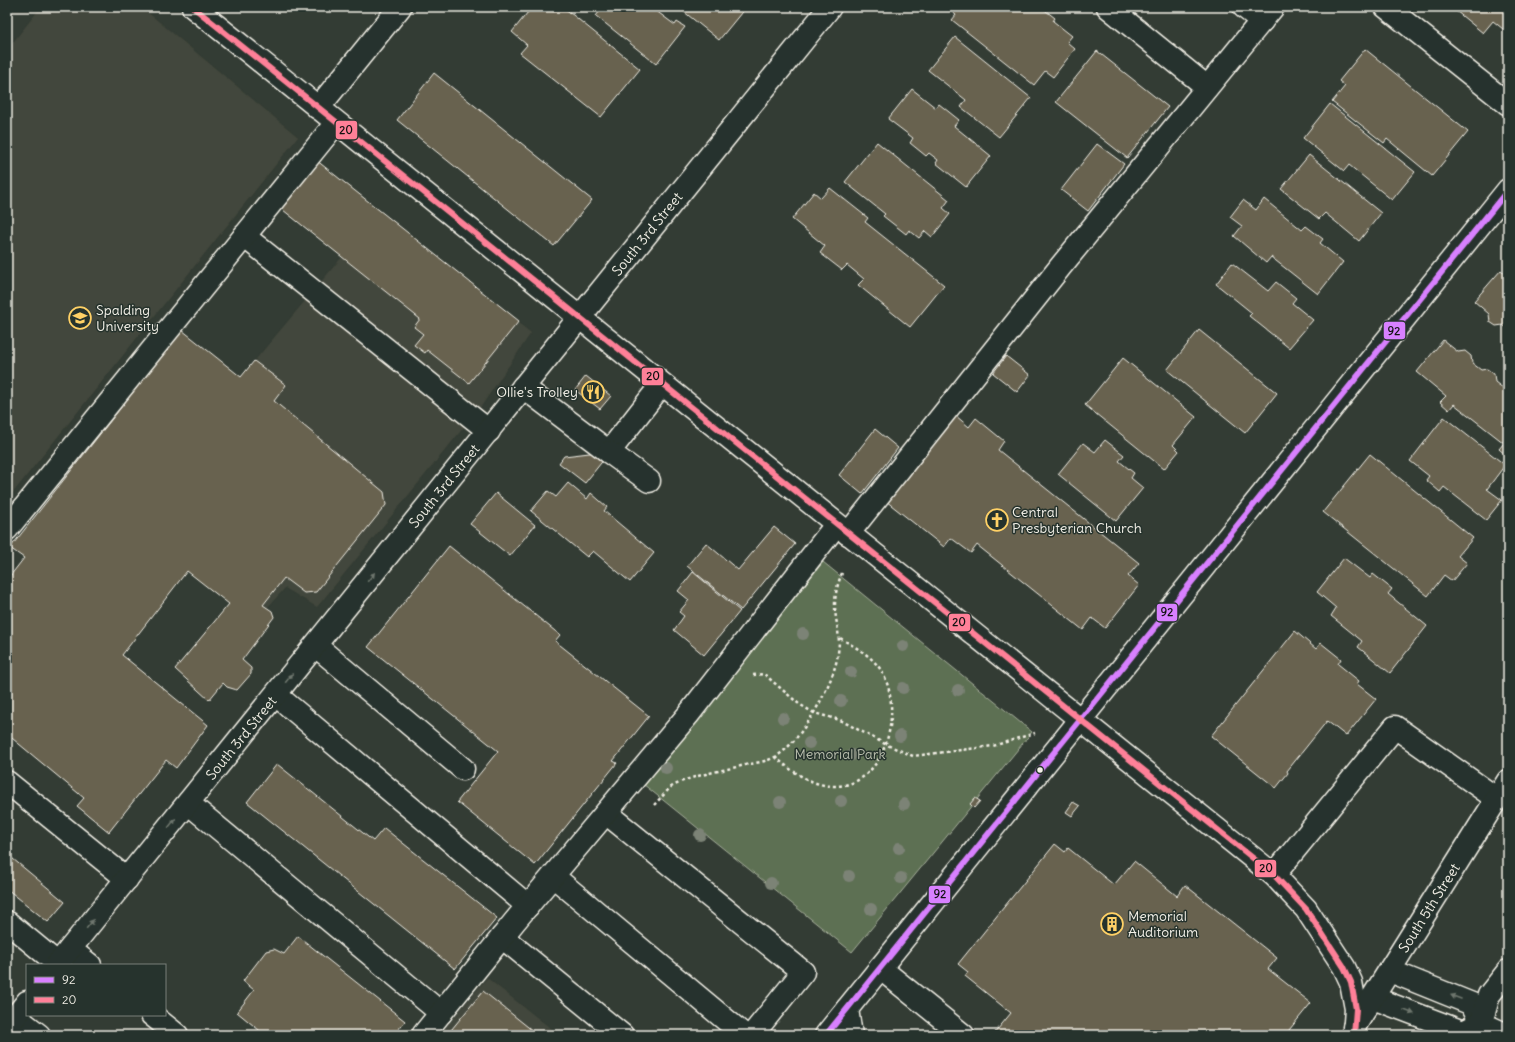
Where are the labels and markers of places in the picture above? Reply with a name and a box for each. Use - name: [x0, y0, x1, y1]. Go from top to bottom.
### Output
- place label: Spalding University: [96, 301, 159, 335]
- school or university icon: Spalding University: [67, 305, 93, 331]
- restaurant icon: Ollie's Trolley: [580, 379, 606, 405]
- place label: Ollie's Trolley: [496, 383, 578, 401]
- place label: Central Presbyterian Church: [1012, 503, 1142, 537]
- church icon: Central Presbyterian Church: [984, 507, 1010, 533]
- unlabelled marker: [1035, 765, 1045, 775]
- place label: Memorial Auditorium: [1128, 907, 1198, 941]
- building icon: Memorial Auditorium: [1099, 911, 1125, 937]

